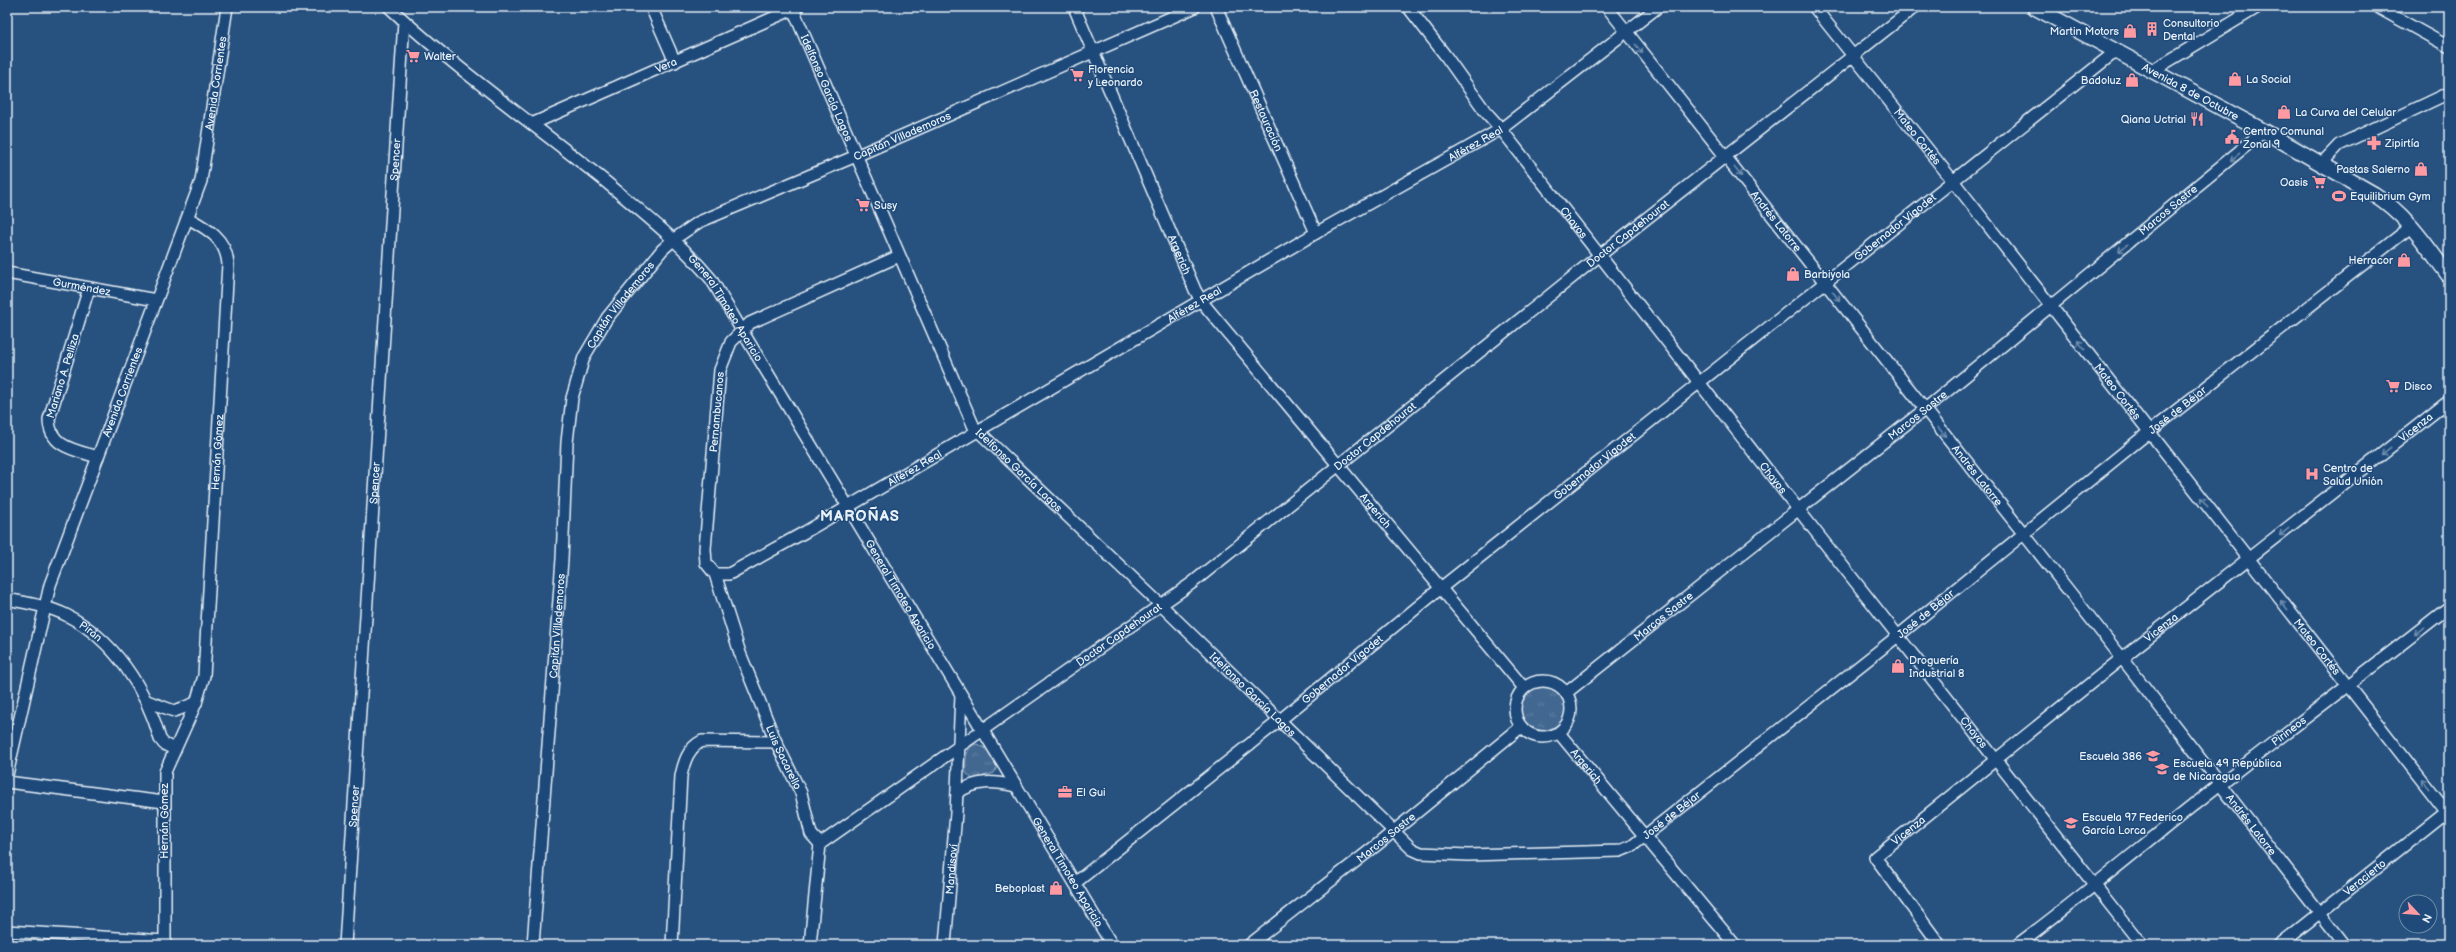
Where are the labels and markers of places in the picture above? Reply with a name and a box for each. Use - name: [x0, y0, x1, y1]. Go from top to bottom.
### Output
- place label: Consultorio Dental: [2163, 17, 2219, 43]
- building icon: Consultorio Dental: [2144, 21, 2160, 37]
- shop icon: Martin Motors: [2122, 23, 2138, 39]
- place label: Martin Motors: [2050, 25, 2120, 38]
- supermarket icon: Walter: [405, 48, 421, 64]
- place label: Walter: [424, 50, 457, 63]
- place label: Florencia y Leonardo: [1087, 63, 1143, 89]
- supermarket icon: Florencia y Leonardo: [1069, 67, 1085, 83]
- shop icon: La Social: [2227, 71, 2243, 87]
- shop icon: Badoluz: [2124, 72, 2140, 88]
- place label: La Social: [2246, 73, 2291, 86]
- place label: Badoluz: [2081, 74, 2122, 87]
- shop icon: La Curva del Celular: [2276, 104, 2292, 120]
- place label: La Curva del Celular: [2295, 106, 2397, 119]
- restaurant icon: Qiana Uctrial: [2189, 111, 2205, 127]
- place label: Qiana Uctrial: [2121, 113, 2186, 126]
- place label: Centro Comunal Zonal 9: [2242, 125, 2324, 151]
- public building icon: Centro Comunal Zonal 9: [2224, 129, 2240, 145]
- pharmacy icon: Zipirtía: [2366, 135, 2382, 151]
- place label: Zipirtía: [2384, 137, 2420, 150]
- shop icon: Pastas Salerno: [2413, 161, 2429, 177]
- place label: Pastas Salerno: [2336, 163, 2410, 176]
- supermarket icon: Oasis: [2311, 174, 2327, 190]
- place label: Oasis: [2280, 176, 2309, 189]
- sports icon: Equilibrium Gym: [2331, 188, 2347, 204]
- place label: Equilibrium Gym: [2350, 190, 2431, 203]
- supermarket icon: Susy: [855, 197, 871, 213]
- place label: Susy: [874, 199, 897, 212]
- shop icon: Herracor: [2396, 252, 2412, 268]
- place label: Herracor: [2348, 254, 2394, 267]
- shop icon: Barbiyola: [1785, 266, 1801, 282]
- place label: Barbiyola: [1804, 268, 1850, 281]
- supermarket icon: Disco: [2385, 378, 2401, 394]
- place label: Disco: [2404, 380, 2432, 393]
- place label: Centro de Salud Unión: [2323, 462, 2383, 488]
- hospital icon: Centro de Salud Unión: [2304, 466, 2320, 482]
- place label: Droguería Industrial 8: [1909, 654, 1964, 680]
- shop icon: Droguería Industrial 8: [1890, 658, 1906, 674]
- school or university icon: Escuela 386: [2145, 748, 2161, 764]
- place label: Escuela 386: [2079, 750, 2142, 763]
- place label: Escuela 49 República de Nicaragua: [2173, 757, 2282, 783]
- school or university icon: Escuela 49 República de Nicaragua: [2154, 761, 2170, 777]
- office icon: El Gui: [1057, 784, 1073, 800]
- place label: El Gui: [1076, 786, 1106, 799]
- place label: Escuela 97 Federico García Lorca: [2082, 811, 2183, 837]
- school or university icon: Escuela 97 Federico García Lorca: [2063, 815, 2079, 831]
- shop icon: Beboplast: [1048, 880, 1064, 896]
- place label: Beboplast: [995, 882, 1046, 895]

